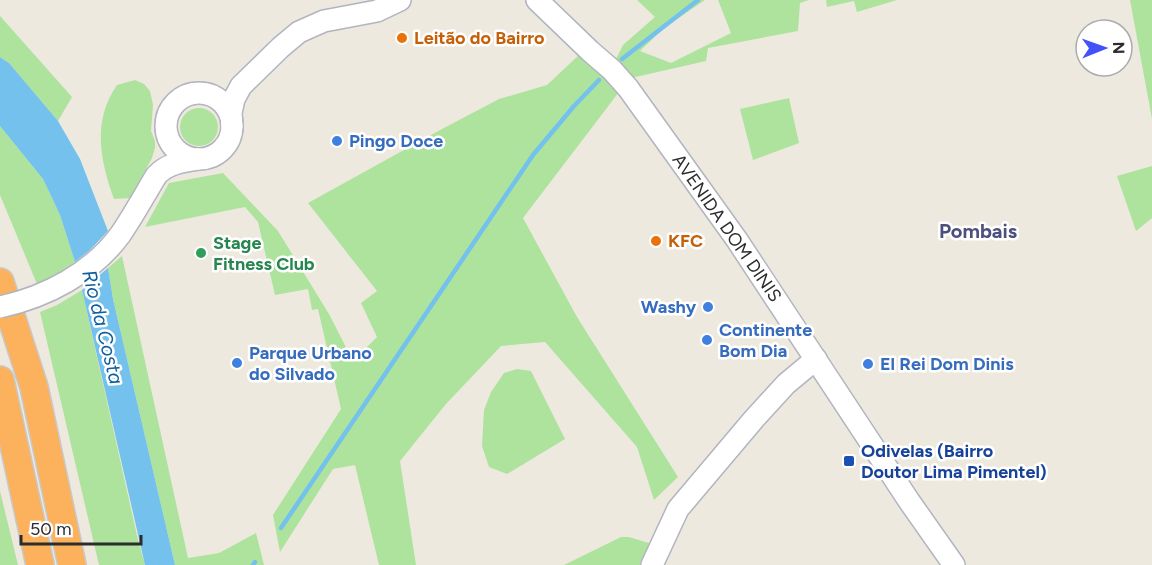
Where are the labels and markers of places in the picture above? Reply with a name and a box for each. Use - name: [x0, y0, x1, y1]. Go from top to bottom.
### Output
- place label: Leitão do Bairro: [414, 27, 545, 49]
- marker: Leitão do Bairro: [395, 31, 409, 45]
- place label: Pingo Doce: [349, 130, 443, 152]
- marker: Pingo Doce: [330, 134, 344, 148]
- place label: KFC: [668, 230, 703, 252]
- place label: Stage Fitness Club: [213, 232, 315, 275]
- marker: KFC: [649, 234, 663, 248]
- marker: Stage Fitness Club: [194, 246, 208, 260]
- place label: Washy: [641, 296, 697, 318]
- marker: Washy: [701, 300, 715, 314]
- place label: Continente Bom Dia: [719, 319, 812, 362]
- marker: Continente Bom Dia: [700, 333, 714, 347]
- place label: Parque Urbano do Silvado: [249, 342, 372, 385]
- place label: El Rei Dom Dinis: [880, 353, 1014, 375]
- marker: Parque Urbano do Silvado: [230, 356, 244, 370]
- marker: El Rei Dom Dinis: [861, 357, 875, 371]
- place label: Odivelas (Bairro Doutor Lima Pimentel): [861, 440, 1047, 483]
- marker: Odivelas (Bairro Doutor Lima Pimentel): [842, 454, 856, 468]

